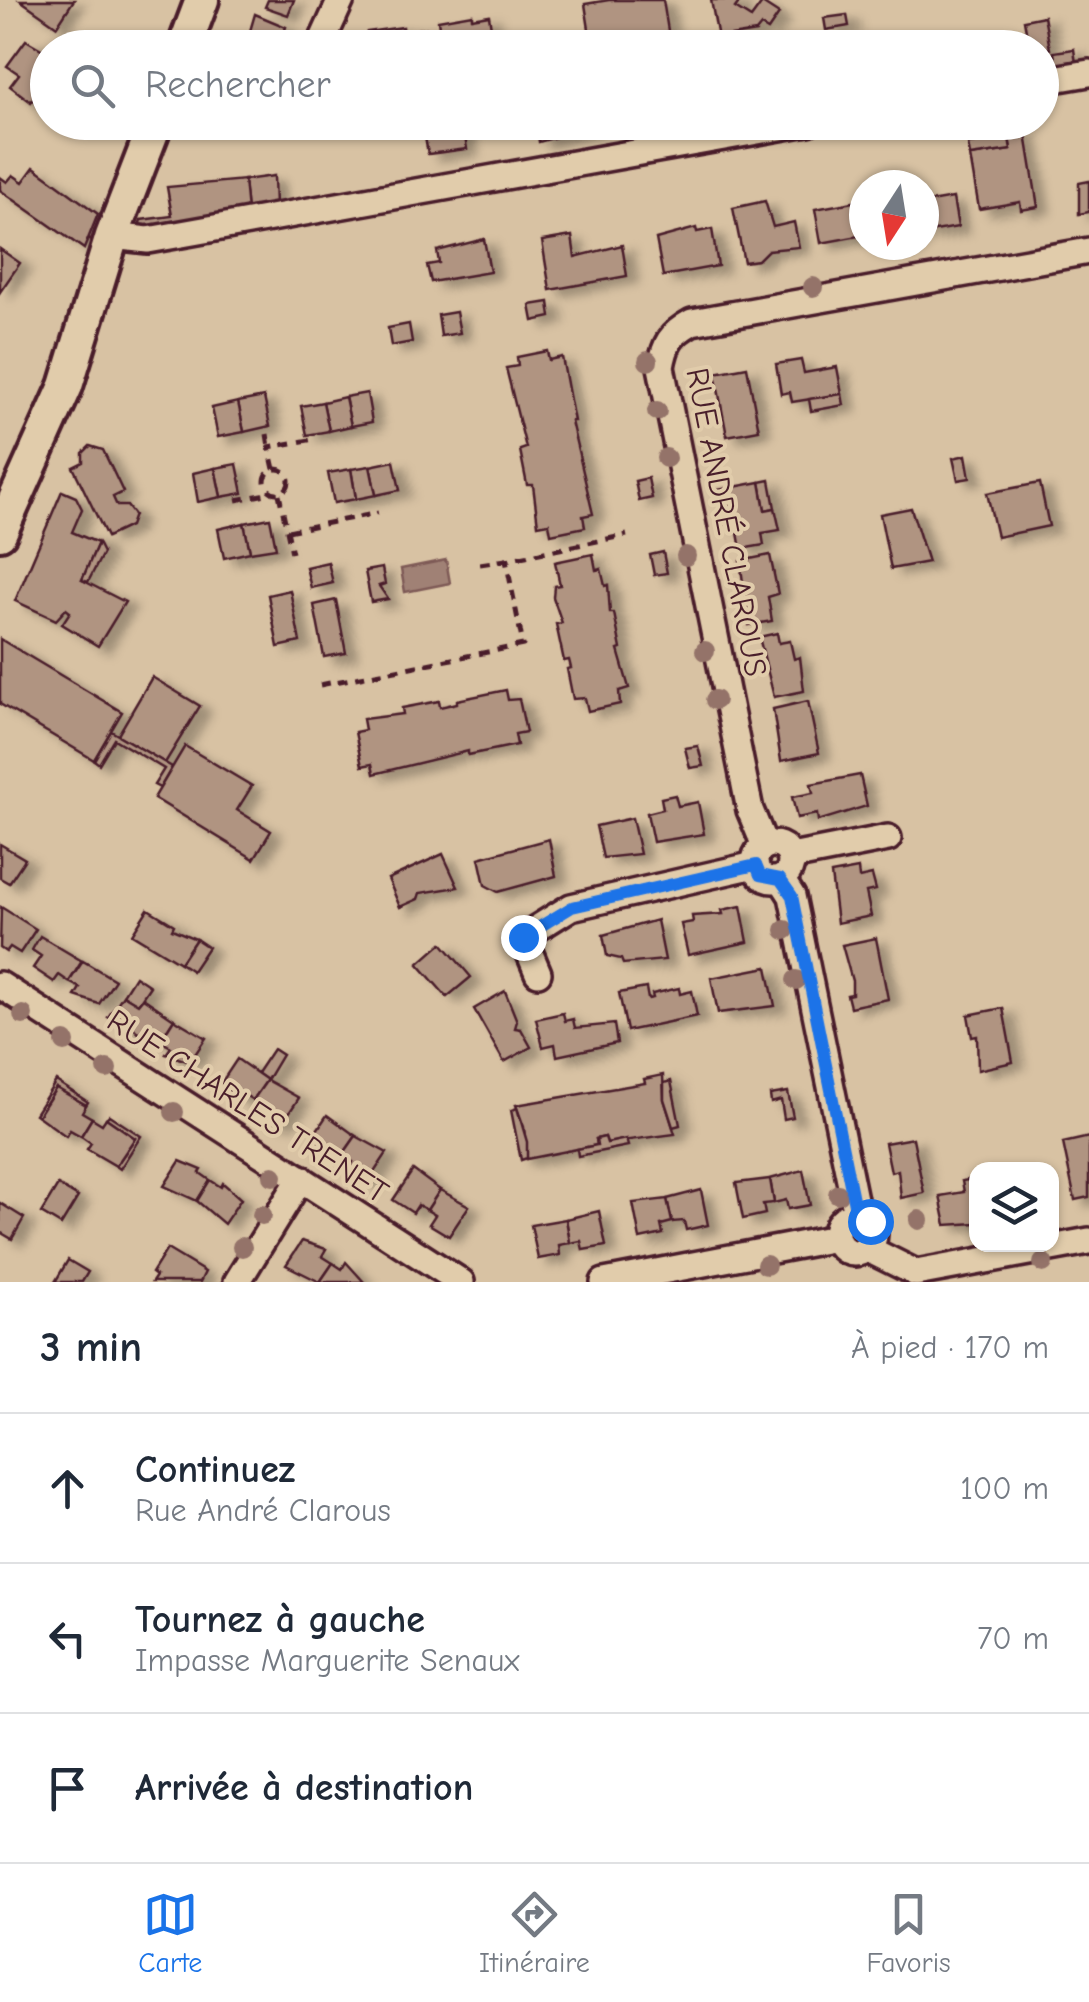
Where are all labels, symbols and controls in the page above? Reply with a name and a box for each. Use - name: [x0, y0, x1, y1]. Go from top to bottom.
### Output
- search box: [30, 30, 1059, 140]
- icon: search: [65, 58, 120, 113]
- text: Rechercher: [145, 63, 331, 107]
- north arrow: [849, 170, 939, 260]
- street label: RUE ANDRÉ CLAROUS: [678, 365, 775, 680]
- route end: [501, 915, 547, 961]
- street label: RUE CHARLES TRENET: [100, 1002, 395, 1211]
- map controls: [969, 1162, 1059, 1252]
- button: layers: [969, 1162, 1059, 1252]
- route start: [848, 1199, 894, 1245]
- text: 3 min: [40, 1323, 142, 1372]
- text: À pied · 170 m: [851, 1329, 1049, 1366]
- text: Continuez: [135, 1448, 295, 1492]
- icon: ahead: [40, 1461, 95, 1516]
- text: 100 m: [960, 1470, 1049, 1507]
- text: Rue André Clarous: [135, 1492, 391, 1529]
- text: Tournez à gauche: [135, 1598, 425, 1642]
- icon: left: [40, 1611, 95, 1666]
- text: 70 m: [977, 1620, 1049, 1657]
- text: Impasse Marguerite Senaux: [135, 1642, 519, 1679]
- icon: arrive: [40, 1761, 95, 1816]
- text: Arrivée à destination: [135, 1766, 473, 1810]
- tab: Carte: [138, 1887, 202, 1979]
- tab: Itinéraire: [479, 1887, 590, 1979]
- tab: Favoris: [867, 1887, 951, 1979]

